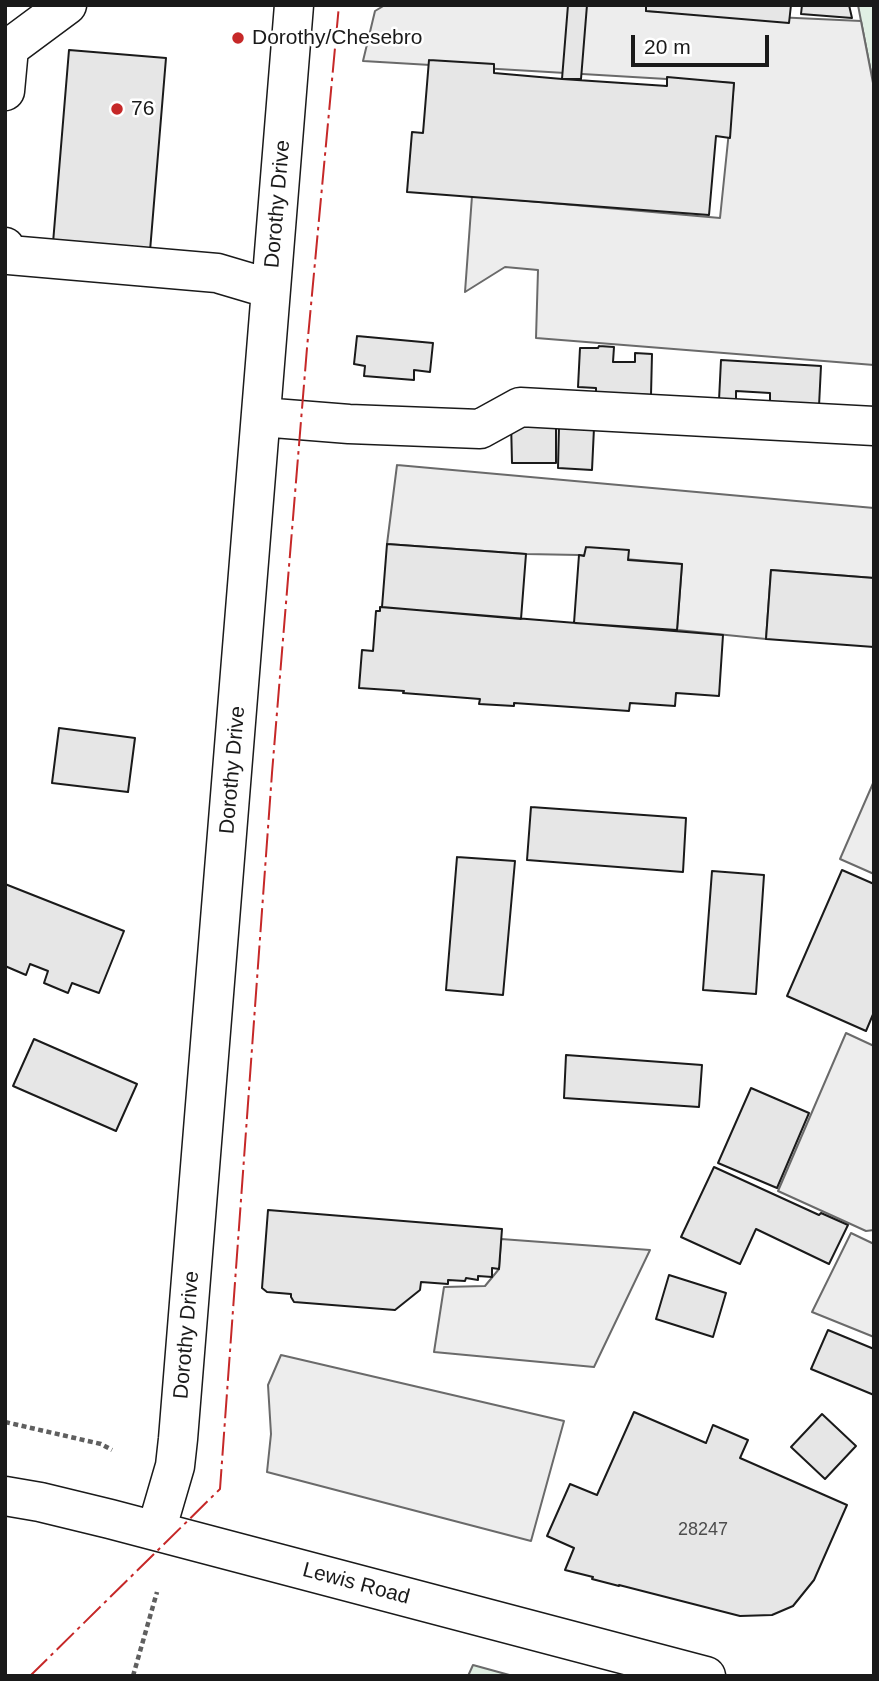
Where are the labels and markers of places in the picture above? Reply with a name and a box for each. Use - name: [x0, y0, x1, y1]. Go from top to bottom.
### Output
- place label: Dorothy/Chesebro: [252, 25, 422, 51]
- marker: Dorothy/Chesebro: [230, 30, 246, 46]
- place label: 76: [131, 96, 154, 122]
- marker: 76: [109, 101, 125, 117]

